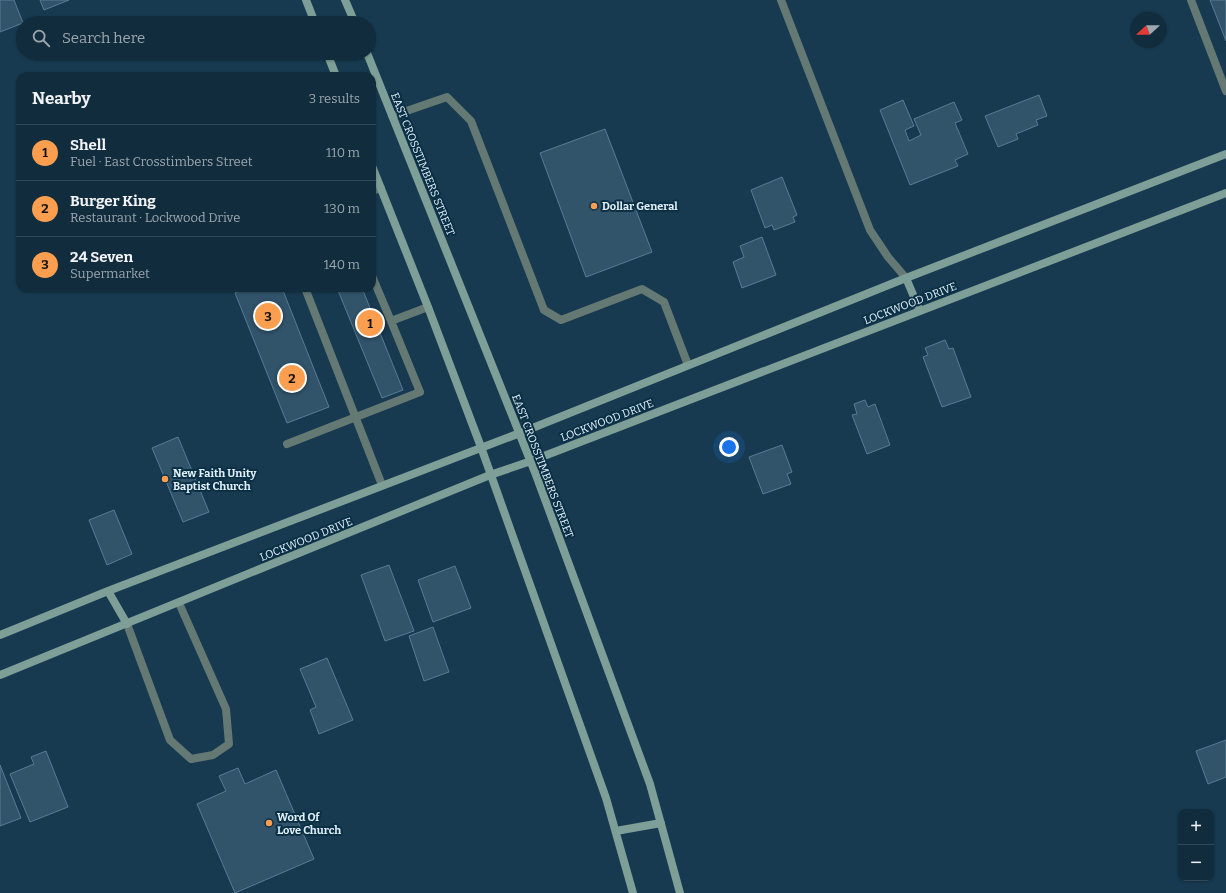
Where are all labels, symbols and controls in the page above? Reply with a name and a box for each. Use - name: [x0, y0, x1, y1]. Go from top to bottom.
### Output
- north arrow: [1130, 12, 1166, 48]
- search box: [16, 16, 376, 60]
- icon: search: [30, 27, 52, 49]
- text: Search here: [62, 29, 145, 47]
- text: Nearby: [32, 88, 91, 109]
- text: 3 results: [309, 91, 360, 106]
- street label: EAST CROSSTIMBERS STREET: [388, 91, 457, 238]
- text: Shell: [70, 136, 106, 154]
- text: 1: [42, 145, 48, 160]
- text: 110 m: [326, 145, 360, 160]
- text: Fuel · East Crosstimbers Street: [70, 154, 253, 169]
- text: Burger King: [70, 192, 156, 210]
- place label: Dollar General: [602, 200, 678, 213]
- text: 2: [41, 201, 49, 216]
- text: 130 m: [324, 201, 360, 216]
- marker: Dollar General: [589, 201, 599, 211]
- text: Restaurant · Lockwood Drive: [70, 210, 240, 225]
- text: 24 Seven: [70, 248, 133, 266]
- text: 3: [41, 257, 49, 272]
- text: 140 m: [324, 257, 360, 272]
- text: Supermarket: [70, 266, 150, 281]
- street label: LOCKWOOD DRIVE: [862, 280, 959, 327]
- pin: 3: [255, 301, 281, 331]
- pin: 1: [357, 308, 383, 338]
- pin: 2: [279, 363, 305, 393]
- street label: EAST CROSSTIMBERS STREET: [509, 392, 576, 540]
- street label: LOCKWOOD DRIVE: [559, 397, 656, 444]
- your location: [719, 437, 739, 457]
- place label: New Faith Unity Baptist Church: [173, 467, 257, 493]
- marker: New Faith Unity Baptist Church: [160, 474, 170, 484]
- street label: LOCKWOOD DRIVE: [258, 515, 355, 564]
- map controls: [1178, 809, 1214, 881]
- button: +: [1178, 809, 1214, 845]
- place label: Word Of Love Church: [277, 811, 341, 837]
- marker: Word Of Love Church: [264, 818, 274, 828]
- button: −: [1178, 845, 1214, 881]

